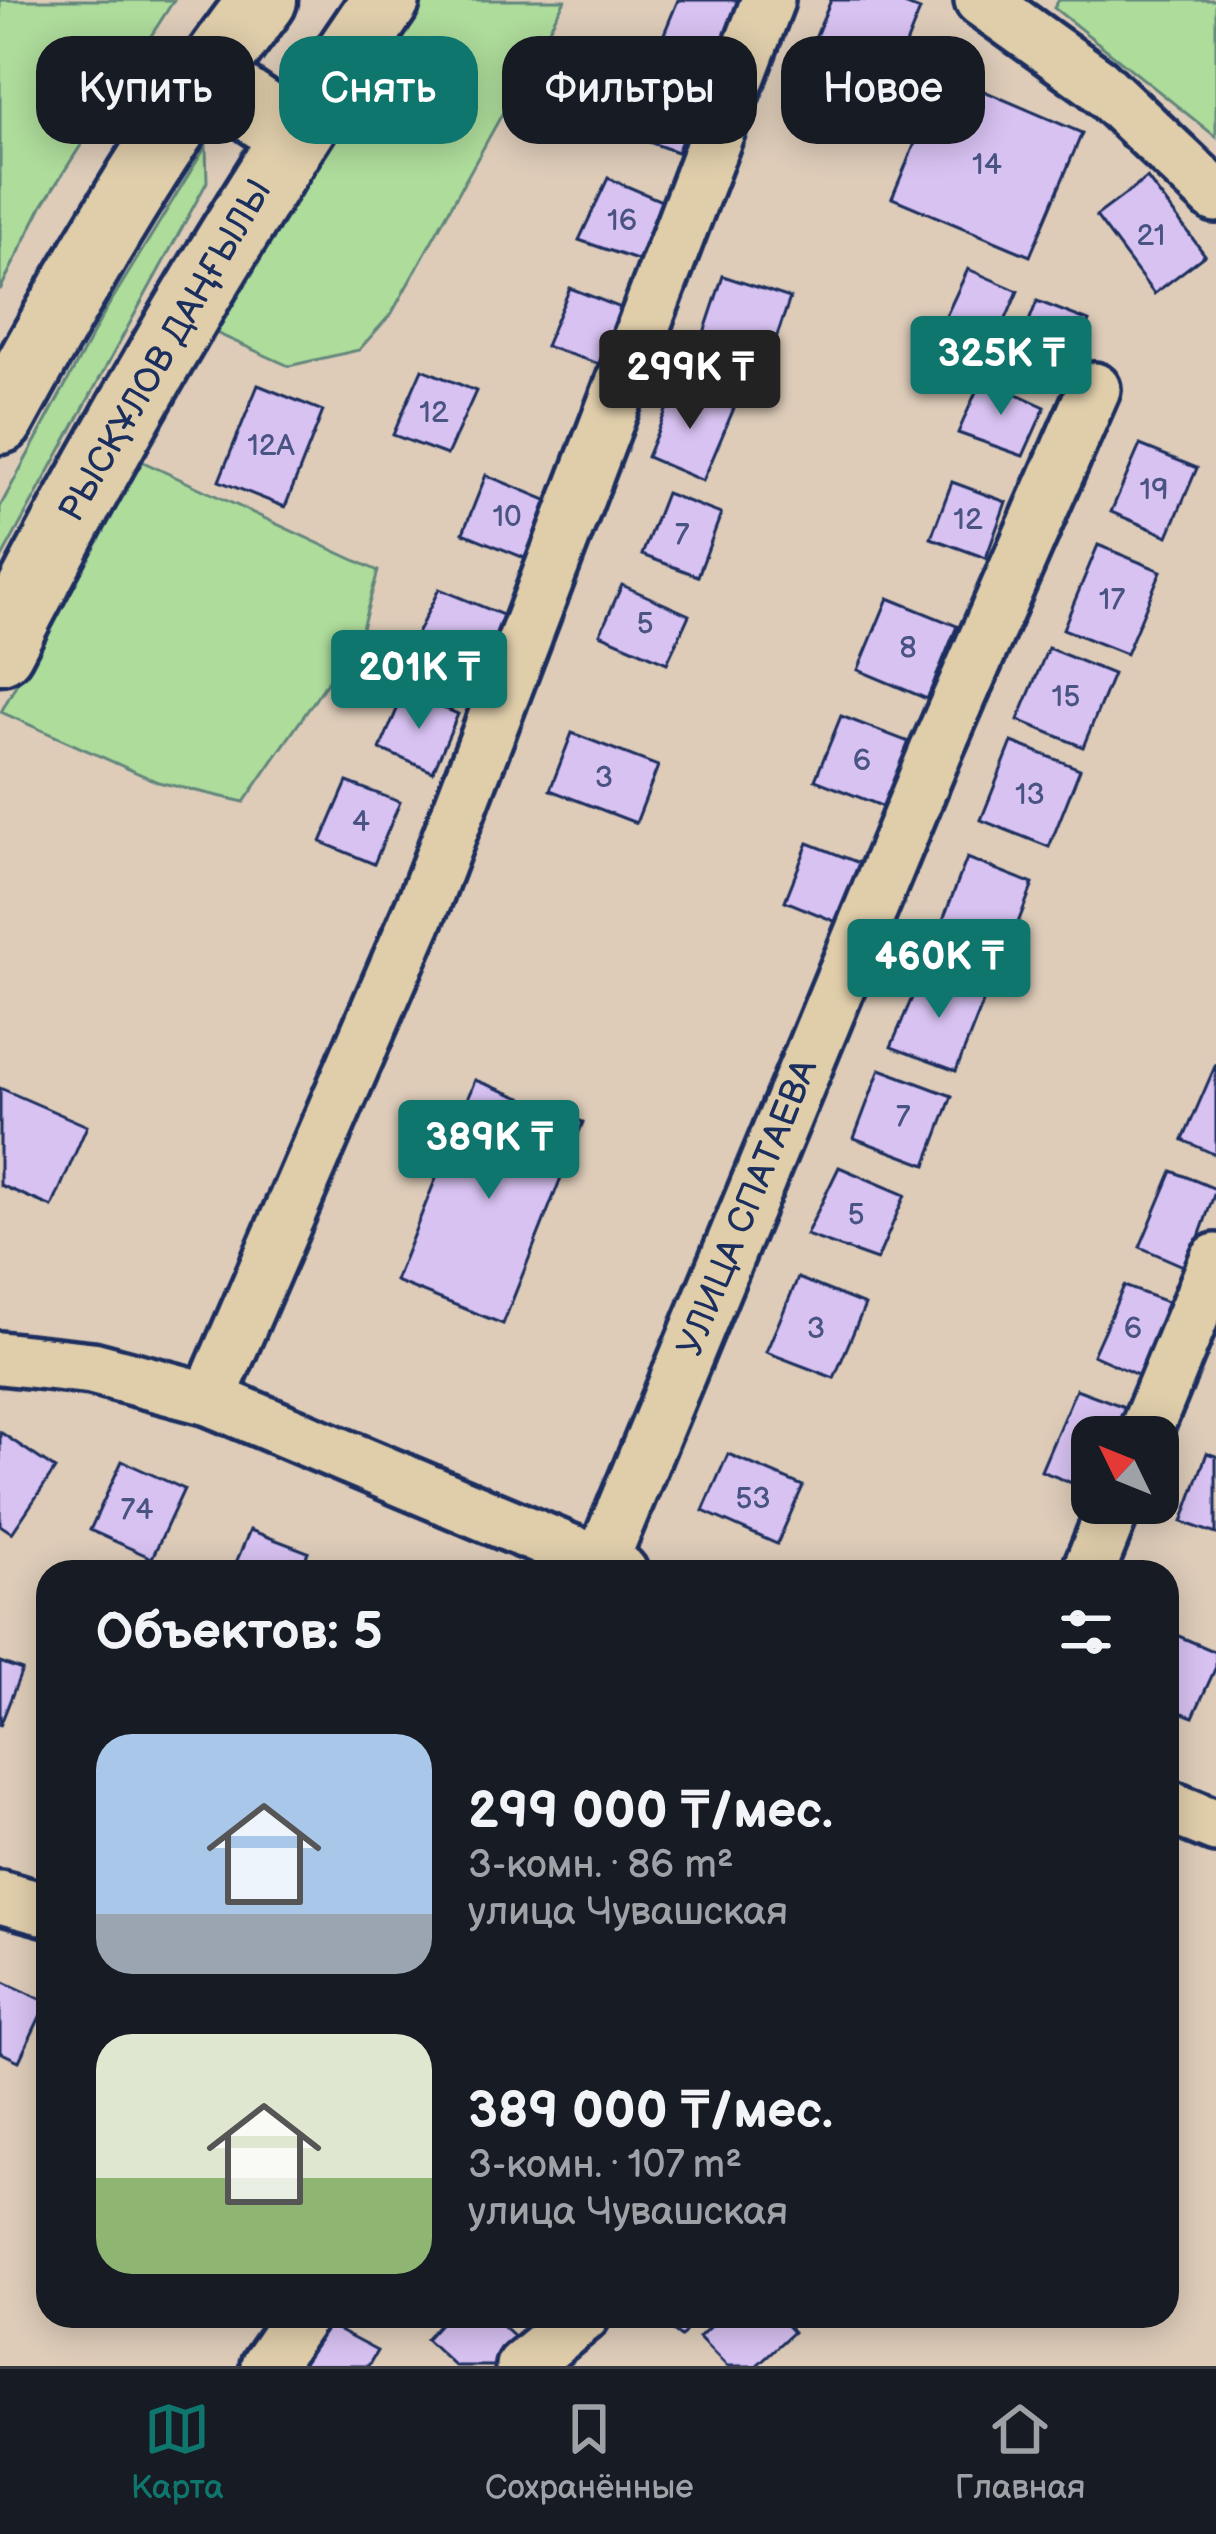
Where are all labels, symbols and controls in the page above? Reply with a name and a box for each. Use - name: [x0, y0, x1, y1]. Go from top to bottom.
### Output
- chip: Купить: [36, 36, 255, 144]
- chip: Снять: [279, 36, 478, 144]
- chip: Фильтры: [502, 36, 757, 144]
- chip: Новое: [781, 36, 985, 144]
- house number: 14: [972, 147, 1002, 183]
- street label: РЫСҚҰЛОВ ДАҢҒЫЛЫ: [50, 172, 282, 530]
- house number: 16: [607, 203, 637, 239]
- house number: 21: [1137, 218, 1165, 254]
- pin: 325K ₸: [903, 316, 1099, 418]
- pin: 299K ₸: [592, 330, 788, 432]
- text: 325K ₸: [938, 331, 1064, 378]
- text: 299K ₸: [626, 345, 754, 392]
- house number: 12: [419, 395, 449, 431]
- house number: 12А: [247, 428, 296, 464]
- house number: 19: [1140, 472, 1168, 508]
- house number: 10: [492, 499, 522, 535]
- house number: 12: [953, 502, 983, 538]
- house number: 7: [675, 517, 690, 553]
- house number: 17: [1099, 582, 1125, 618]
- house number: 5: [636, 606, 654, 642]
- pin: 201K ₸: [321, 630, 517, 732]
- house number: 8: [899, 630, 917, 666]
- text: 201K ₸: [358, 645, 480, 692]
- house number: 15: [1052, 679, 1080, 715]
- house number: 6: [853, 743, 871, 779]
- house number: 3: [595, 760, 613, 796]
- house number: 13: [1015, 777, 1045, 813]
- house number: 4: [352, 804, 370, 840]
- pin: 460K ₸: [841, 919, 1037, 1021]
- text: 460K ₸: [874, 934, 1004, 981]
- street label: УЛИЦА СПАТАЕВА: [669, 1053, 827, 1363]
- house number: 7: [896, 1099, 911, 1135]
- pin: 389K ₸: [391, 1100, 587, 1202]
- text: 389K ₸: [425, 1115, 553, 1162]
- house number: 5: [847, 1197, 865, 1233]
- house number: 3: [807, 1311, 825, 1347]
- house number: 6: [1124, 1311, 1142, 1347]
- north arrow: [1071, 1416, 1179, 1524]
- map controls: [1071, 1416, 1179, 1524]
- house number: 53: [735, 1481, 771, 1517]
- house number: 74: [120, 1492, 154, 1528]
- icon: filters: [1053, 1599, 1119, 1665]
- text: Объектов: 5: [96, 1602, 383, 1663]
- text: 299 000 ₸/мес.: [468, 1781, 833, 1842]
- icon: home: [192, 1782, 336, 1926]
- text: 3-комн. · 86 m²: [468, 1842, 734, 1889]
- text: улица Чувашская: [468, 1889, 788, 1936]
- text: 389 000 ₸/мес.: [468, 2081, 833, 2142]
- icon: home: [192, 2082, 336, 2226]
- text: 3-комн. · 107 m²: [468, 2142, 742, 2189]
- text: улица Чувашская: [468, 2189, 788, 2236]
- tab: Карта: [131, 2396, 224, 2508]
- tab: Сохранённые: [485, 2396, 694, 2508]
- tab: Главная: [955, 2396, 1085, 2508]

